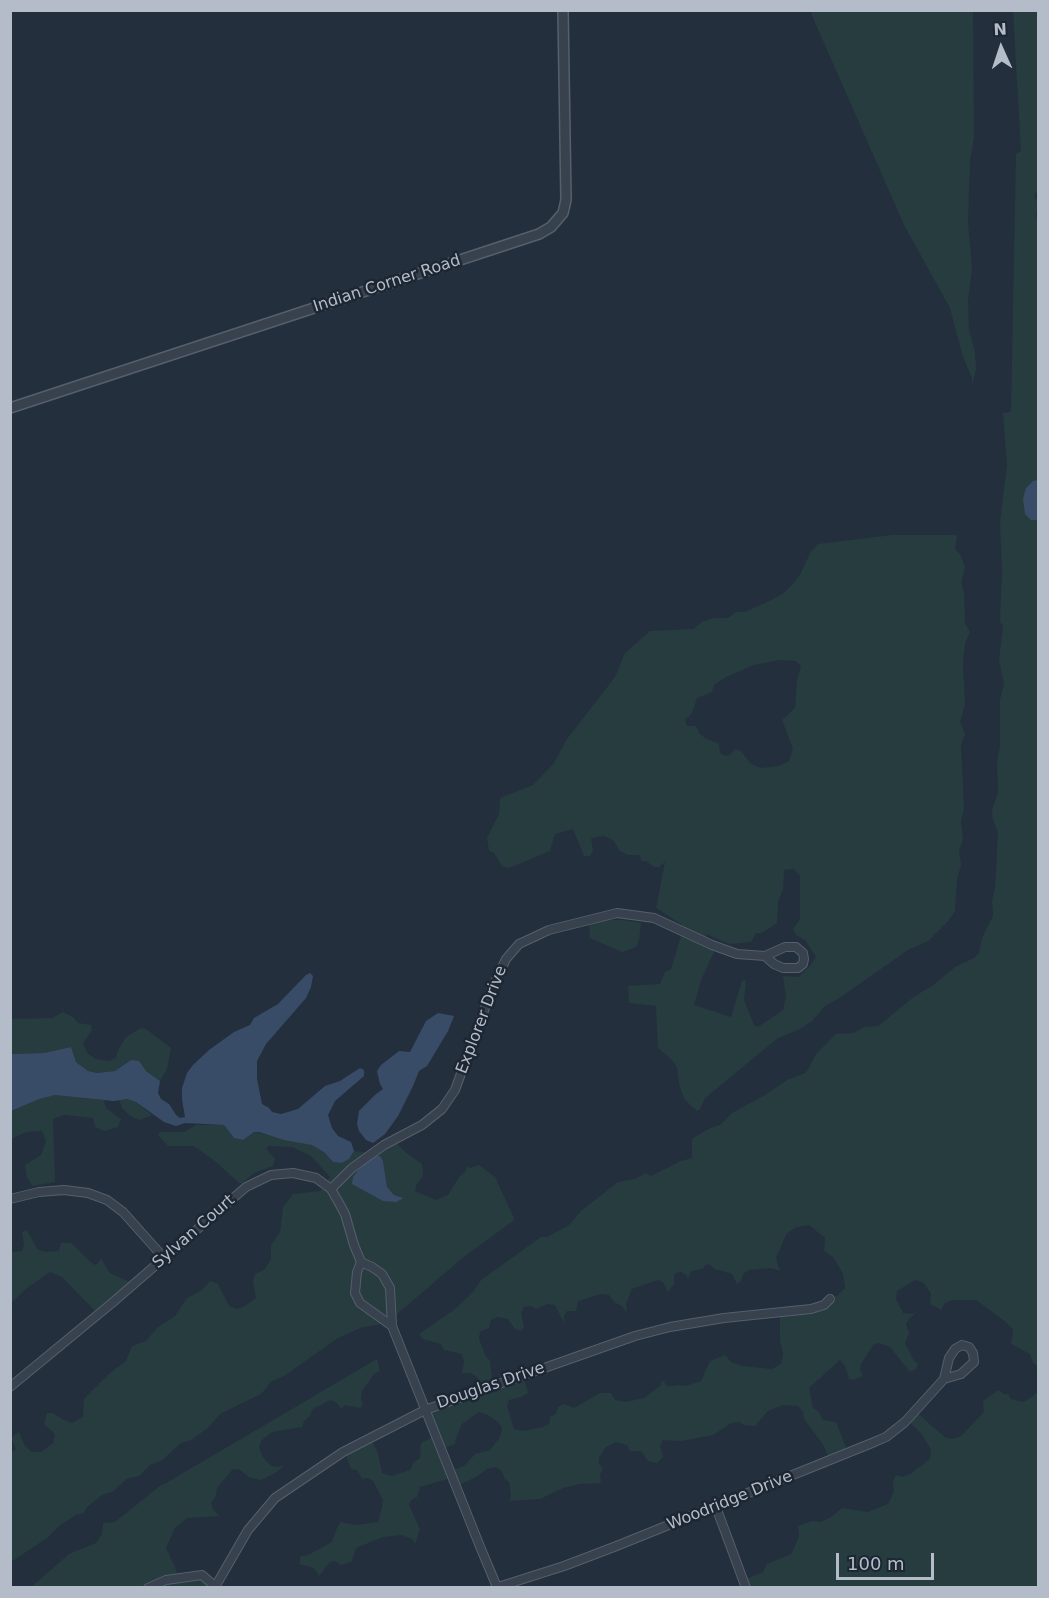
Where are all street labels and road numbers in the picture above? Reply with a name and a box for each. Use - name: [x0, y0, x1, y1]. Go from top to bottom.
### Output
- street label: Indian Corner Road: [311, 251, 463, 317]
- street label: Explorer Drive: [453, 963, 511, 1077]
- street label: Sylvan Court: [149, 1191, 239, 1273]
- street label: Douglas Drive: [435, 1359, 547, 1413]
- street label: Woodridge Drive: [664, 1467, 796, 1535]

